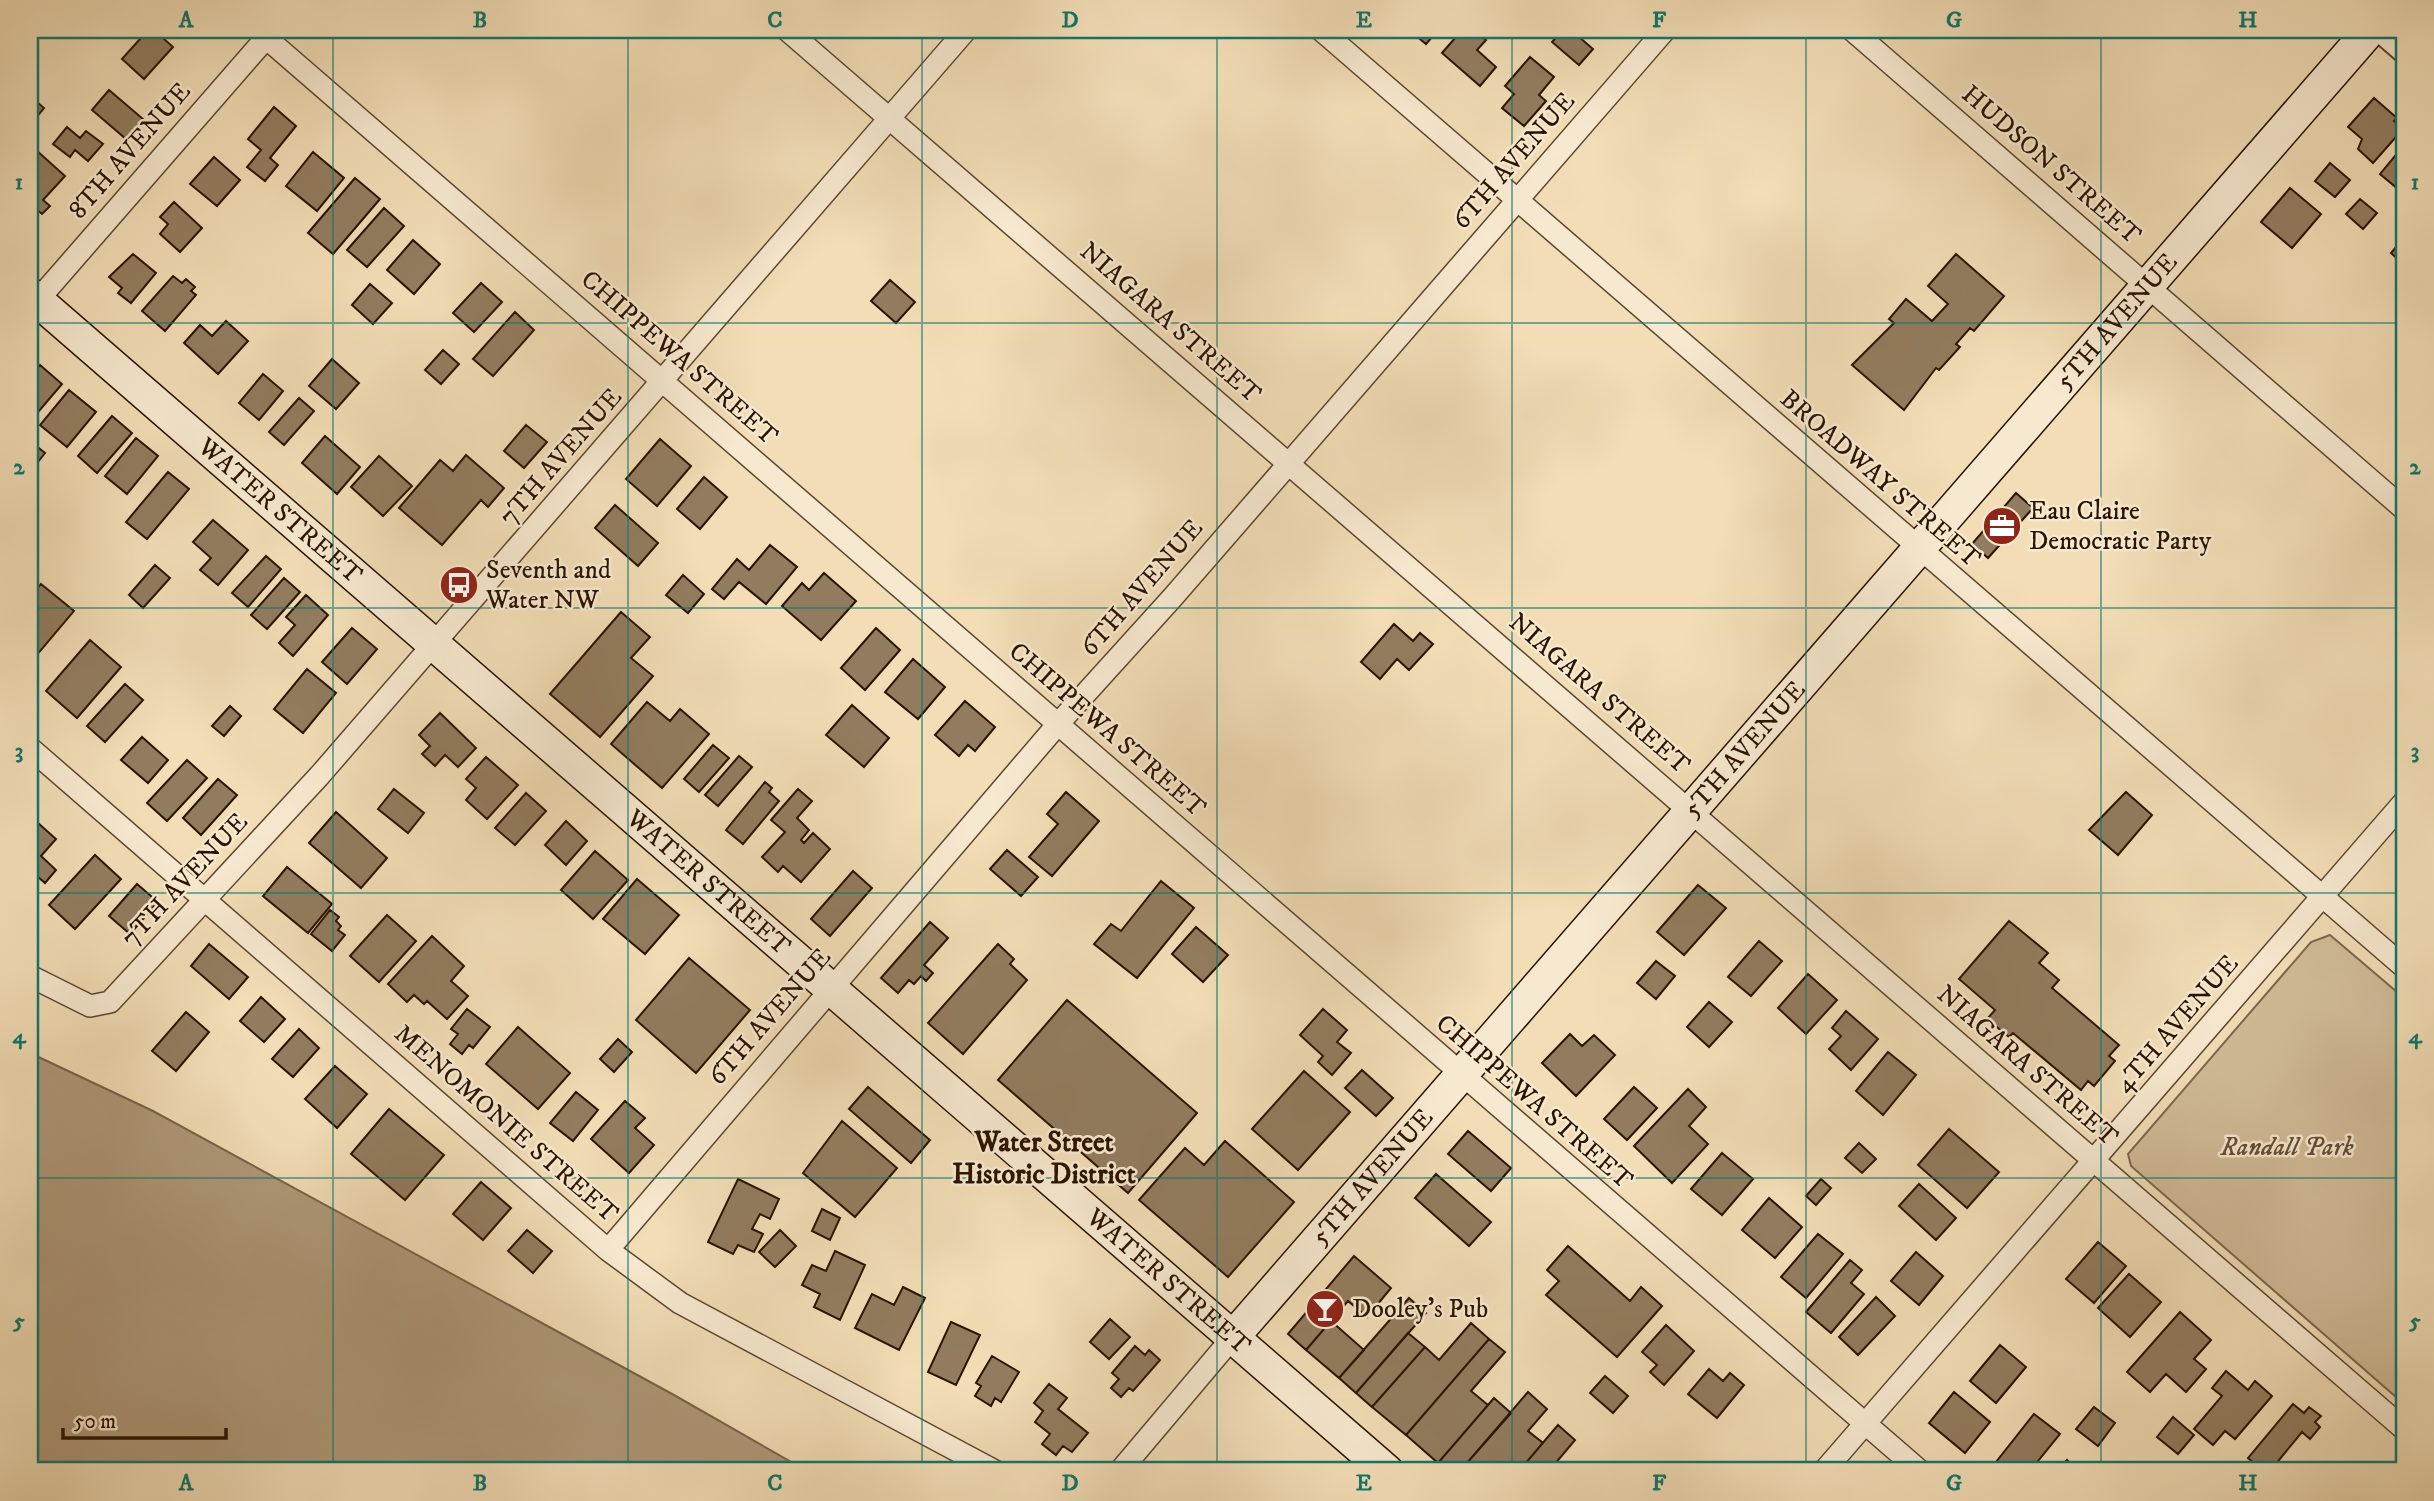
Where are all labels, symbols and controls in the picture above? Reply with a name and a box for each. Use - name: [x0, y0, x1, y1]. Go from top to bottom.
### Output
- text: A: [178, 6, 195, 35]
- text: B: [473, 6, 487, 35]
- text: C: [767, 6, 783, 35]
- text: D: [1061, 6, 1079, 35]
- text: E: [1356, 6, 1372, 35]
- text: F: [1652, 6, 1667, 35]
- text: G: [1946, 6, 1962, 35]
- text: H: [2238, 6, 2258, 35]
- street label: 8TH AVENUE: [62, 76, 198, 226]
- street label: HUDSON STREET: [1954, 78, 2148, 252]
- street label: 6TH AVENUE: [1445, 86, 1583, 236]
- text: 1: [15, 168, 23, 197]
- text: 1: [2411, 168, 2419, 197]
- street label: NIAGARA STREET: [1072, 235, 1268, 411]
- street label: 5TH AVENUE: [2048, 246, 2185, 397]
- street label: CHIPPEWA STREET: [574, 263, 785, 453]
- street label: 7TH AVENUE: [492, 382, 630, 532]
- street label: BROADWAY STREET: [1773, 383, 1987, 575]
- street label: WATER STREET: [190, 430, 369, 591]
- text: 2: [13, 453, 25, 482]
- text: 2: [2409, 453, 2421, 482]
- place label: Eau Claire Democratic Party: [2029, 495, 2212, 558]
- office icon: Eau Claire Democratic Party: [1981, 505, 2023, 547]
- street label: 6TH AVENUE: [1073, 513, 1211, 663]
- place label: Seventh and Water NW: [485, 554, 611, 617]
- bus stop icon: Seventh and Water NW: [438, 564, 480, 606]
- street label: NIAGARA STREET: [1501, 606, 1697, 782]
- street label: CHIPPEWA STREET: [1002, 635, 1213, 825]
- street label: 5TH AVENUE: [1676, 674, 1813, 824]
- text: 3: [15, 737, 23, 766]
- text: 3: [2411, 737, 2419, 766]
- street label: WATER STREET: [619, 801, 798, 963]
- street label: 7TH AVENUE: [114, 806, 256, 954]
- street label: 6TH AVENUE: [701, 942, 839, 1092]
- street label: 4TH AVENUE: [2108, 948, 2246, 1100]
- street label: NIAGARA STREET: [1929, 978, 2125, 1154]
- street label: CHIPPEWA STREET: [1429, 1007, 1640, 1197]
- street label: MENOMONIE STREET: [387, 1018, 625, 1231]
- text: 4: [12, 1022, 27, 1051]
- text: 4: [2408, 1022, 2423, 1051]
- street label: 5TH AVENUE: [1304, 1102, 1441, 1252]
- district label: Water Street Historic District: [952, 1125, 1136, 1192]
- park label: Randall Park: [2219, 1131, 2354, 1164]
- street label: WATER STREET: [1079, 1200, 1258, 1362]
- bar icon: Dooley's Pub: [1304, 1288, 1346, 1330]
- place label: Dooley's Pub: [1352, 1293, 1488, 1326]
- text: 5: [12, 1307, 25, 1336]
- text: 5: [2408, 1307, 2421, 1336]
- scale bar: [63, 1396, 226, 1440]
- text: 50 m: [74, 1409, 116, 1435]
- text: A: [178, 1469, 195, 1498]
- text: B: [473, 1469, 487, 1498]
- text: C: [767, 1469, 783, 1498]
- text: D: [1061, 1469, 1079, 1498]
- text: E: [1356, 1469, 1372, 1498]
- text: F: [1652, 1469, 1667, 1498]
- text: G: [1946, 1469, 1962, 1498]
- text: H: [2238, 1469, 2258, 1498]

